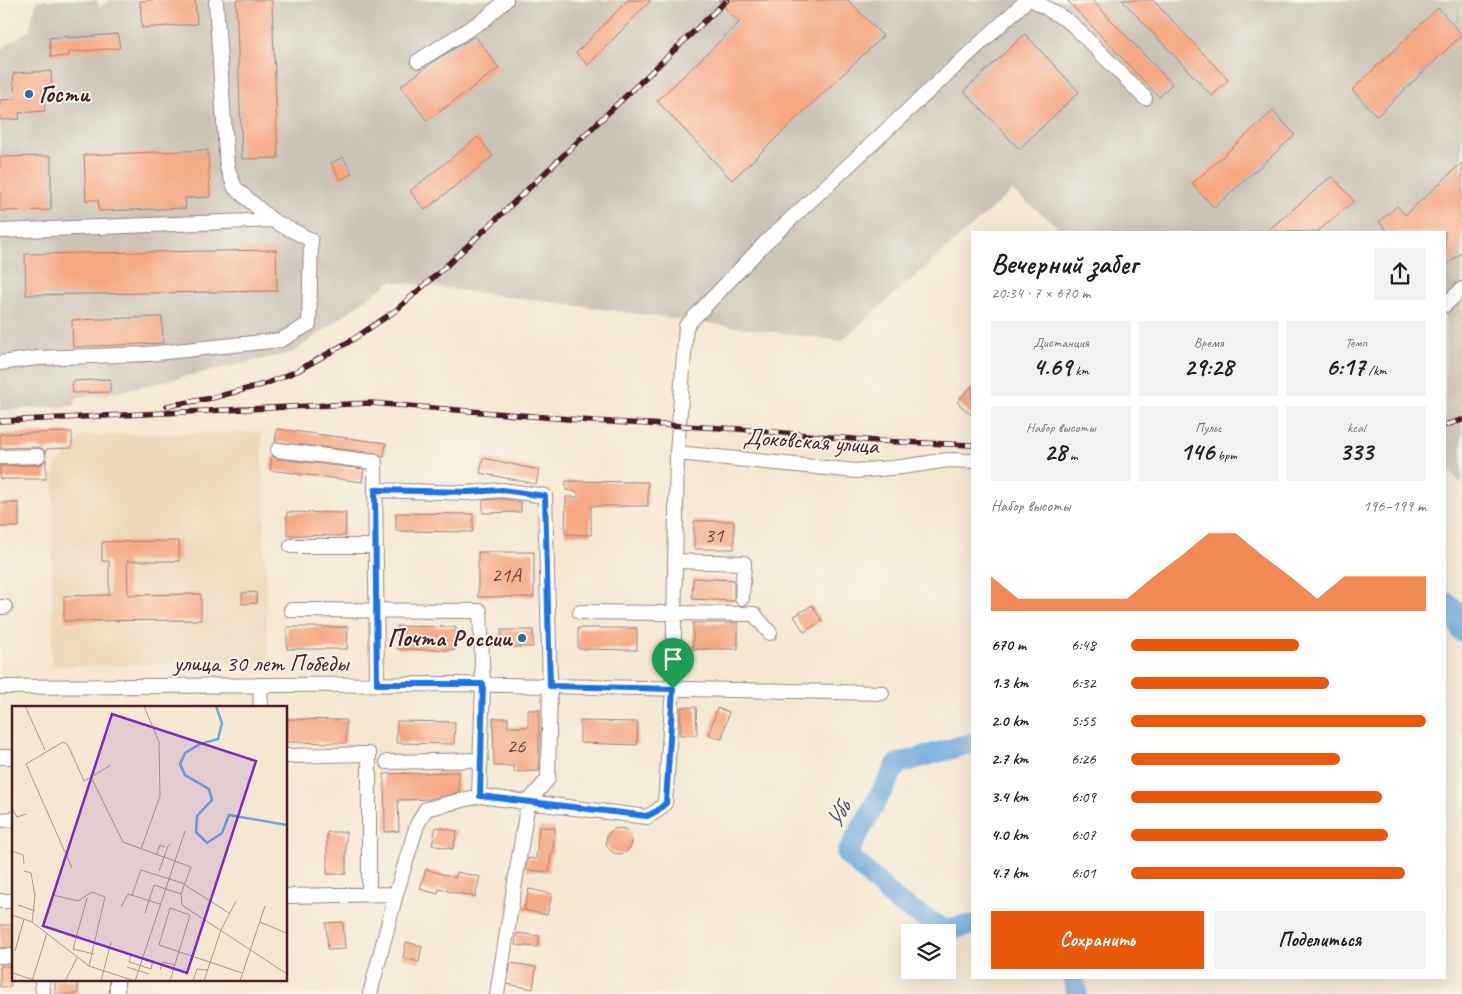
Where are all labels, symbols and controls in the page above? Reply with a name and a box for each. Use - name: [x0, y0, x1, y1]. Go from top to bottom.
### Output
- place label: Гости: [39, 79, 91, 109]
- marker: Гости: [23, 88, 35, 100]
- text: Вечерний забег: [991, 246, 1138, 281]
- button: share: [1374, 248, 1426, 300]
- text: 20:34 · 7 × 670 m: [991, 283, 1090, 303]
- text: Дистанция: [1033, 334, 1089, 351]
- text: Время: [1194, 334, 1223, 351]
- text: Темп: [1345, 334, 1367, 351]
- text: 4.69: [1033, 351, 1072, 383]
- text: 29:28: [1184, 351, 1233, 383]
- text: 6:17: [1326, 351, 1365, 383]
- text: km: [1072, 362, 1089, 379]
- text: /km: [1365, 362, 1387, 379]
- text: Набор высоты: [1026, 419, 1096, 436]
- text: Пульс: [1195, 419, 1222, 436]
- text: kcal: [1347, 419, 1365, 436]
- street label: Доковская улица: [742, 421, 881, 461]
- text: 28: [1044, 436, 1066, 468]
- text: 146: [1180, 436, 1214, 468]
- text: 333: [1339, 436, 1373, 468]
- text: m: [1066, 447, 1078, 464]
- text: bpm: [1214, 447, 1237, 464]
- text: Набор высоты: [991, 496, 1070, 516]
- text: 196–199 m: [1363, 496, 1426, 516]
- house number: 31: [705, 522, 725, 548]
- house number: 21А: [491, 562, 522, 588]
- place label: Почта России: [388, 623, 513, 653]
- marker: Почта России: [516, 632, 528, 644]
- text: 670 m: [991, 635, 1026, 655]
- text: 6:48: [1071, 635, 1096, 655]
- pin: [652, 638, 694, 689]
- icon: arrive: [659, 645, 687, 673]
- street label: улица 30 лет Победы: [171, 648, 351, 678]
- text: 1.3 km: [991, 673, 1028, 693]
- text: 6:32: [1071, 673, 1096, 693]
- inset map: [12, 706, 288, 982]
- text: 2.0 km: [991, 711, 1028, 731]
- text: 5:55: [1071, 711, 1096, 731]
- house number: 26: [507, 733, 526, 759]
- text: 2.7 km: [991, 749, 1028, 769]
- text: 6:26: [1071, 749, 1096, 769]
- text: 3.4 km: [991, 787, 1028, 807]
- text: 6:09: [1071, 787, 1096, 807]
- water label: Убь: [818, 793, 860, 834]
- text: 4.0 km: [991, 825, 1028, 845]
- text: 6:07: [1071, 825, 1096, 845]
- text: 4.7 km: [991, 863, 1028, 883]
- text: 6:01: [1071, 863, 1096, 883]
- button: Сохранить: [991, 911, 1204, 969]
- button: Поделиться: [1214, 911, 1426, 969]
- map controls: [901, 924, 956, 979]
- button: layers: [901, 924, 956, 979]

